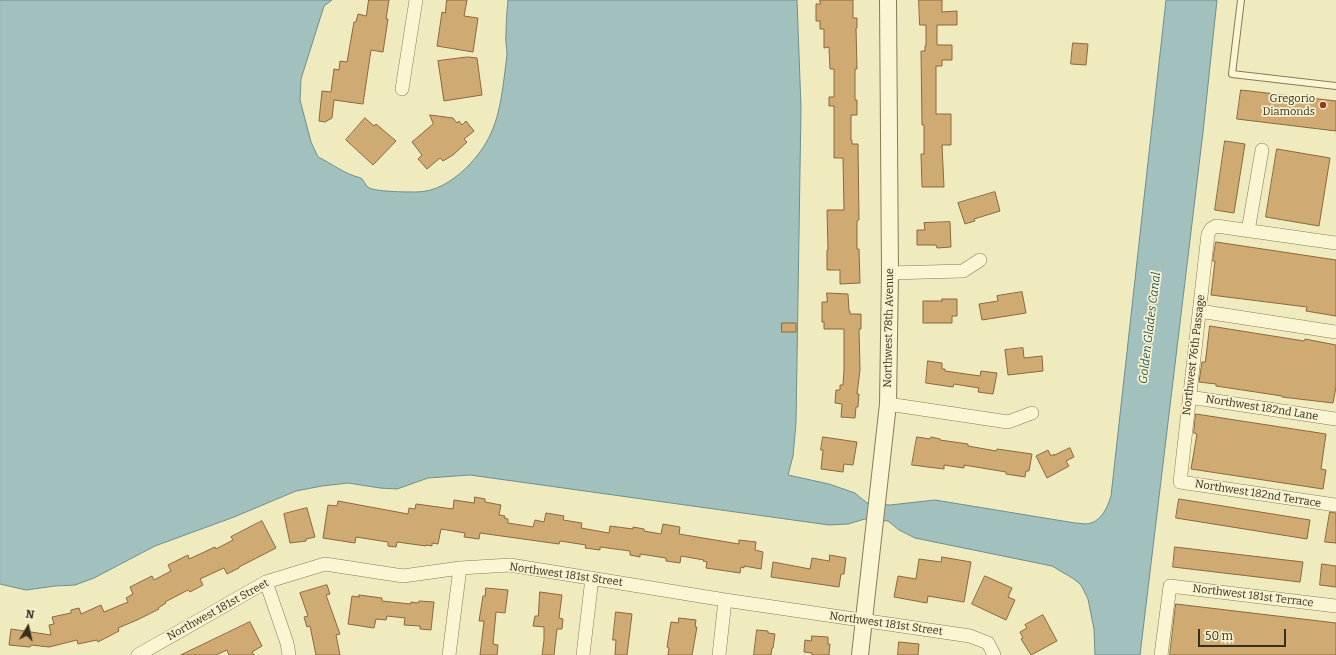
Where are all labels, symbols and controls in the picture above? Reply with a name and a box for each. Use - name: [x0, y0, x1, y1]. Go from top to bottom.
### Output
- place label: Gregorio Diamonds: [1263, 92, 1315, 118]
- marker: Gregorio Diamonds: [1318, 100, 1328, 110]
- street label: Northwest 78th Avenue: [881, 268, 897, 388]
- water label: Golden Glades Canal: [1136, 271, 1164, 385]
- street label: Northwest 76th Passage: [1180, 294, 1208, 416]
- street label: Northwest 182nd Lane: [1205, 393, 1319, 423]
- street label: Northwest 182nd Terrace: [1194, 478, 1322, 510]
- street label: Northwest 181st Street: [509, 561, 623, 589]
- street label: Northwest 181st Street: [165, 577, 271, 643]
- street label: Northwest 181st Terrace: [1192, 582, 1314, 610]
- north arrow: [8, 607, 48, 647]
- text: N: [25, 608, 35, 622]
- street label: Northwest 181st Street: [829, 610, 943, 638]
- scale bar: [1200, 621, 1288, 647]
- text: 50 m: [1205, 629, 1233, 643]

